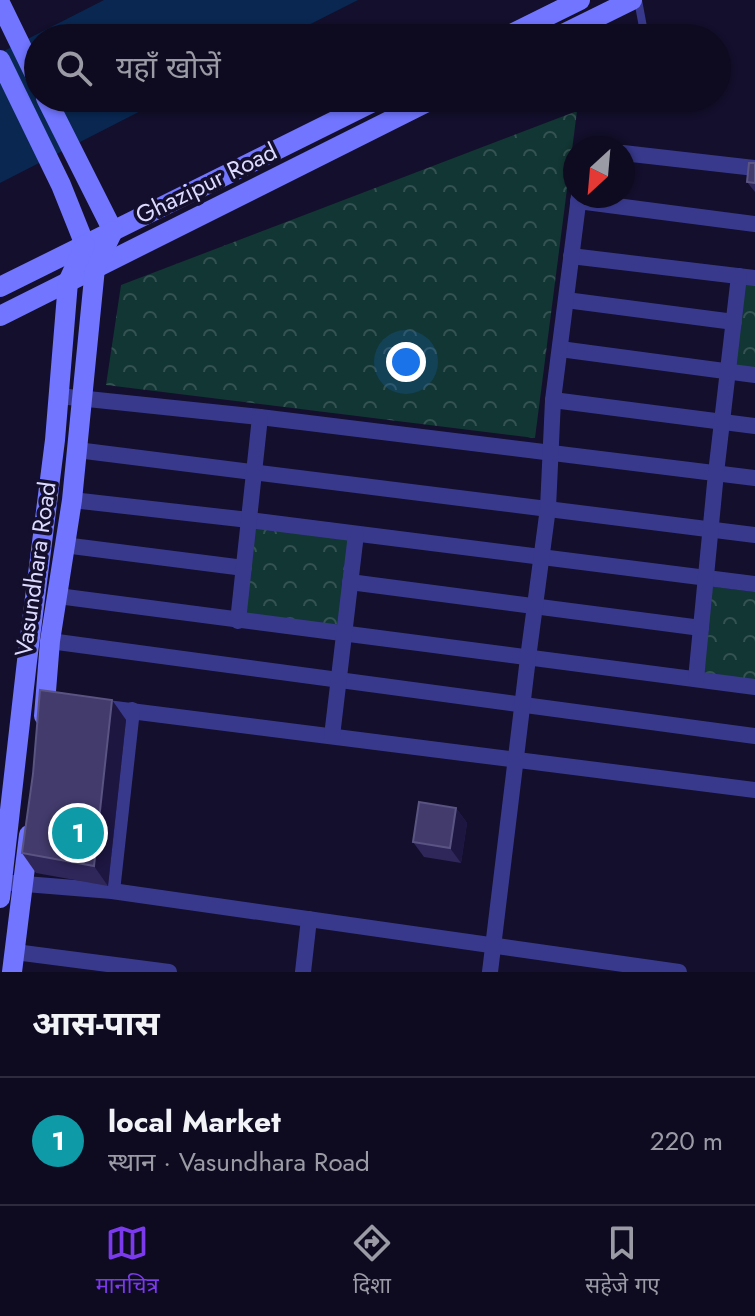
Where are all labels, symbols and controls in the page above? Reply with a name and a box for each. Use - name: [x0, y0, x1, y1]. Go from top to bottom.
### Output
- search box: [24, 24, 731, 112]
- icon: search: [52, 46, 96, 90]
- text: यहाँ खोजें: [116, 46, 221, 89]
- street label: Ghazipur Road: [129, 134, 283, 232]
- north arrow: [563, 136, 635, 208]
- your location: [386, 342, 426, 382]
- street label: Vasundhara Road: [5, 479, 65, 659]
- pin: 1: [52, 803, 104, 863]
- text: आस-पास: [32, 999, 160, 1048]
- text: local Market: [108, 1100, 281, 1143]
- text: 1: [51, 1122, 65, 1160]
- text: 220 m: [650, 1122, 723, 1160]
- text: स्थान · Vasundhara Road: [108, 1143, 370, 1181]
- tab: मानचित्र: [96, 1221, 159, 1302]
- tab: दिशा: [350, 1221, 394, 1302]
- tab: सहेजे गए: [585, 1221, 659, 1302]

